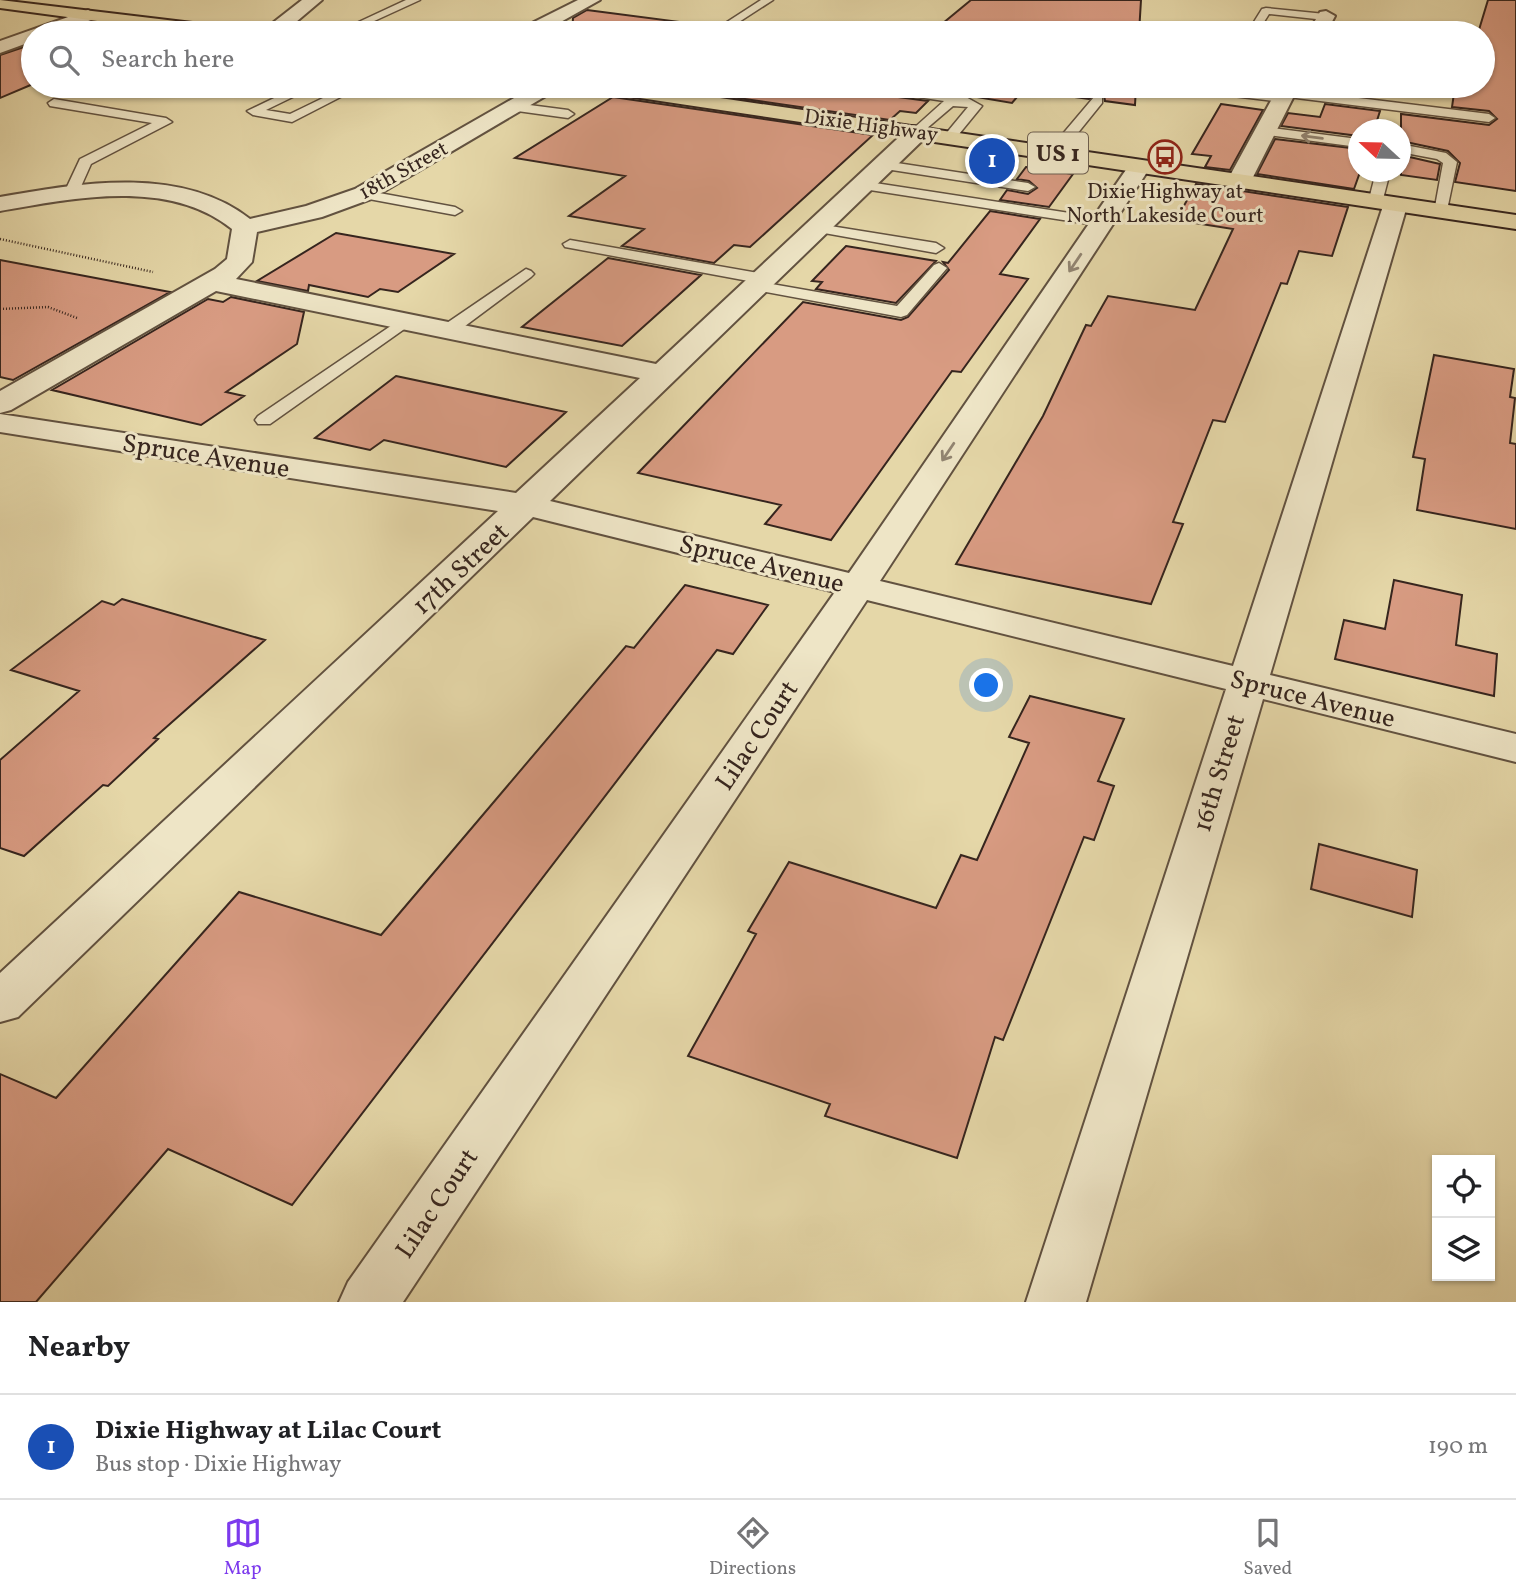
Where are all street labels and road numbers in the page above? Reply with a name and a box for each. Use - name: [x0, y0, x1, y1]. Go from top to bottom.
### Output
- street label: Dixie Highway: [802, 103, 940, 150]
- road number: US 1: [1028, 132, 1088, 174]
- street label: 18th Street: [354, 135, 454, 208]
- street label: Spruce Avenue: [119, 426, 292, 488]
- street label: 17th Street: [405, 515, 518, 624]
- street label: Spruce Avenue: [675, 527, 848, 603]
- street label: Spruce Avenue: [1226, 662, 1399, 738]
- street label: Lilac Court: [708, 674, 808, 798]
- street label: 16th Street: [1185, 710, 1255, 837]
- street label: Lilac Court: [388, 1142, 488, 1266]

